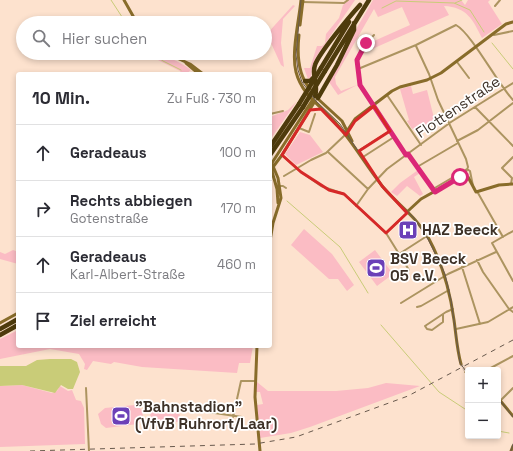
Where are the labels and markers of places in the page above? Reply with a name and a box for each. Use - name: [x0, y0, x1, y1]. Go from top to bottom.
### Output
- hospital icon: HAZ Beeck: [397, 219, 419, 241]
- place label: HAZ Beeck: [422, 220, 499, 239]
- place label: BSV Beeck 05 e.V.: [390, 249, 467, 285]
- sports icon: BSV Beeck 05 e.V.: [365, 257, 387, 279]
- place label: "Bahnstadion" (VfvB Ruhrort/Laar): [135, 397, 277, 433]
- sports icon: "Bahnstadion" (VfvB Ruhrort/Laar): [110, 405, 132, 427]

